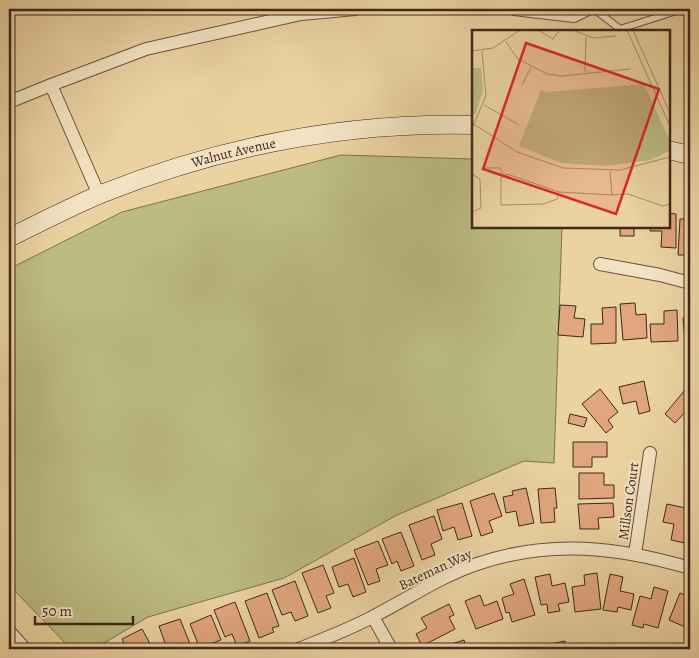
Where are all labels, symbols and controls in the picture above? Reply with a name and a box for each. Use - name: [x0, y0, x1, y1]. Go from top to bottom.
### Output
- inset map: [472, 30, 669, 228]
- street label: Walnut Avenue: [188, 134, 277, 173]
- street label: Millson Court: [614, 460, 643, 541]
- street label: Bateman Way: [395, 544, 476, 595]
- scale bar: [35, 593, 132, 625]
- text: 50 m: [42, 601, 72, 621]

